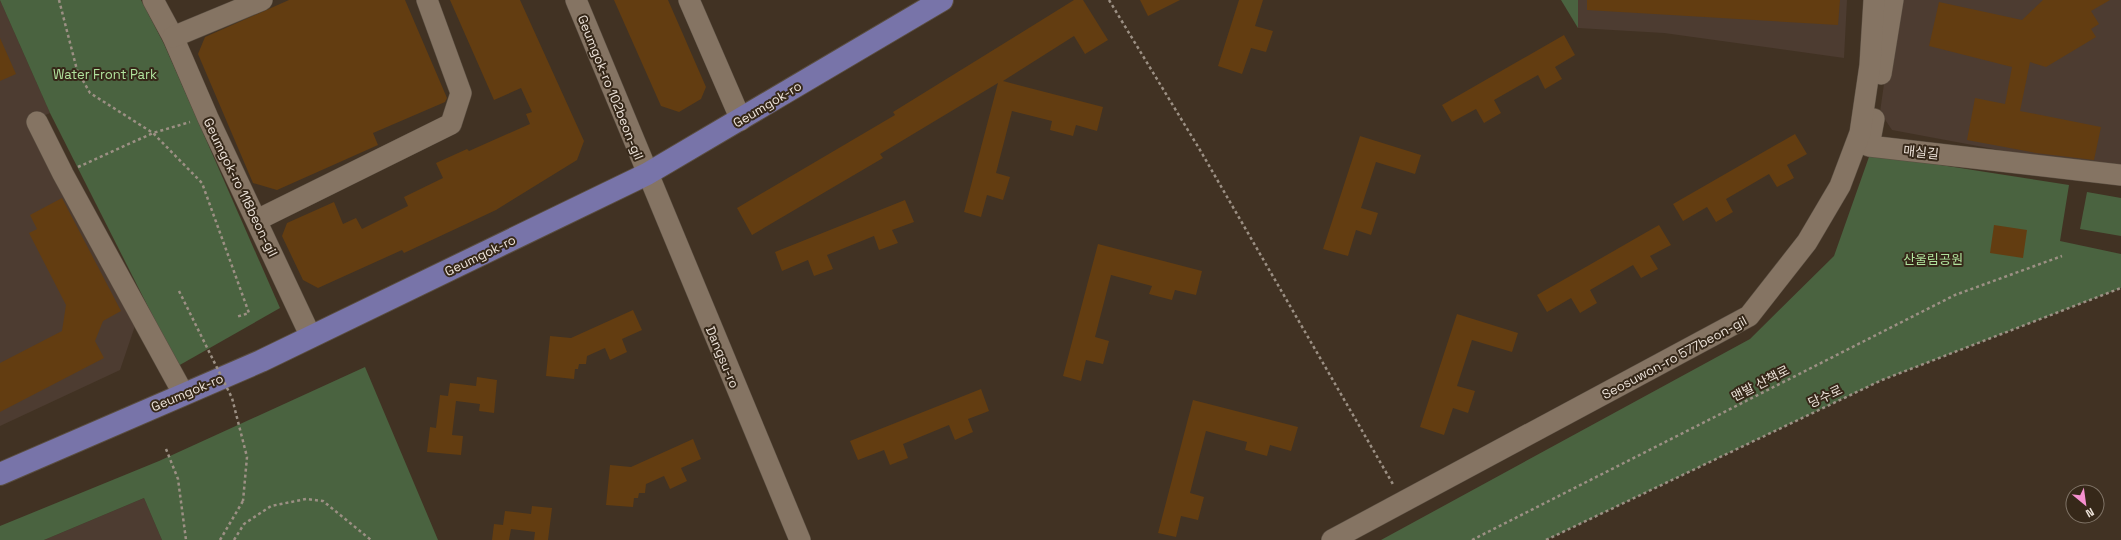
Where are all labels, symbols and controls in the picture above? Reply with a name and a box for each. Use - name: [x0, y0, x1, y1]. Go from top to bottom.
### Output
- street label: Geumgok-ro 102beon-gil: [574, 12, 647, 162]
- park label: Water Front Park: [53, 66, 157, 83]
- street label: Geumgok-ro: [730, 77, 805, 132]
- street label: Geumgok-ro 118beon-gil: [200, 115, 282, 259]
- street label: 매실길: [1902, 142, 1940, 163]
- street label: Geumgok-ro: [442, 231, 519, 280]
- park label: 산울림공원: [1903, 251, 1963, 268]
- street label: Seosuwon-ro 577beon-gil: [1599, 312, 1750, 403]
- street label: Dangsu-ro: [702, 324, 743, 391]
- street label: 맨발 산책로: [1728, 362, 1792, 405]
- street label: Geumgok-ro: [148, 370, 226, 415]
- street label: 당수로: [1805, 381, 1845, 412]
- north arrow: [2065, 484, 2105, 524]
- text: N: [2083, 505, 2096, 521]

